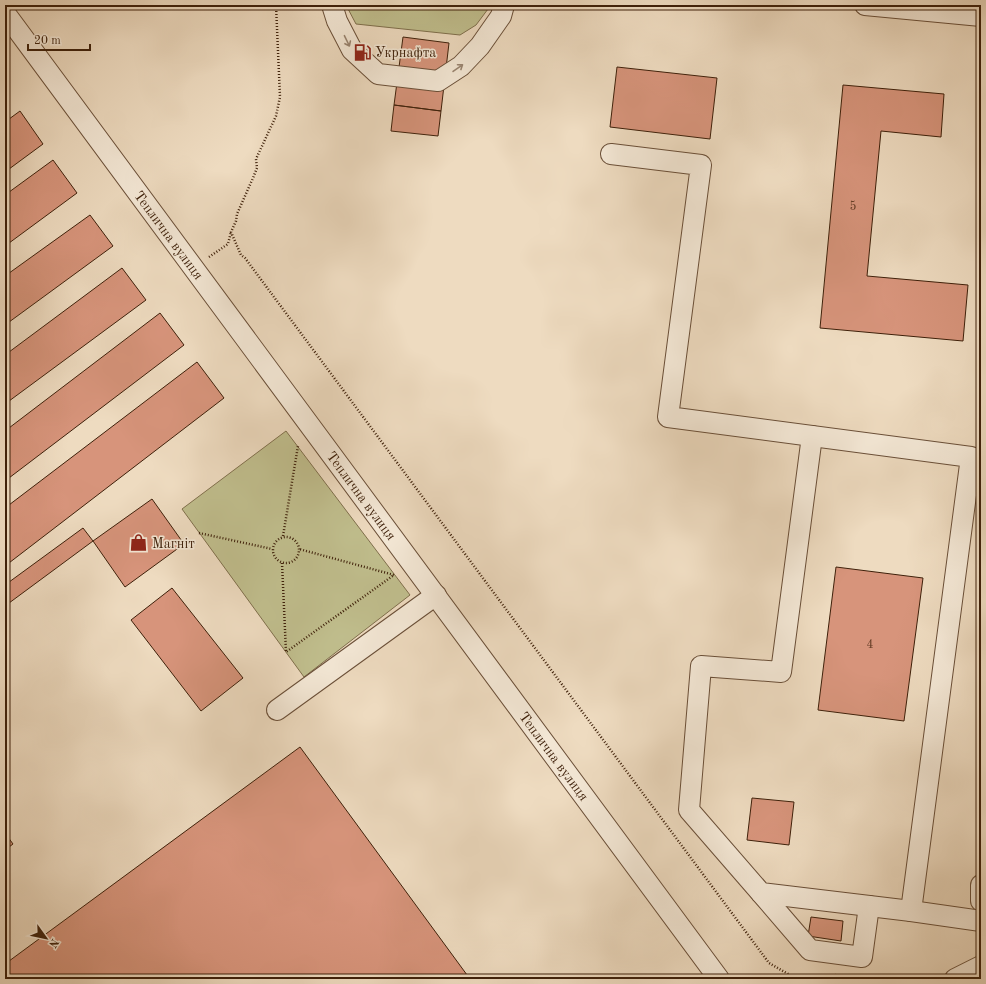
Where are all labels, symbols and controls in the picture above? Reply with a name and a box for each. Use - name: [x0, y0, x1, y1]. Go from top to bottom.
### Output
- scale bar: [28, 26, 90, 52]
- text: 20 m: [34, 35, 61, 47]
- one-way arrow: [344, 35, 351, 47]
- fuel station icon: Укрнафта: [352, 42, 372, 62]
- place label: Укрнафта: [375, 46, 436, 61]
- one-way arrow: [452, 64, 463, 72]
- street label: Теплична вулиця: [131, 189, 205, 282]
- house number: 5: [850, 200, 857, 213]
- street label: Теплична вулиця: [324, 449, 398, 543]
- shop icon: Магніт: [129, 533, 149, 553]
- place label: Магніт: [152, 537, 195, 551]
- house number: 4: [867, 639, 874, 651]
- street label: Теплична вулиця: [516, 710, 591, 804]
- north arrow: [26, 918, 66, 958]
- text: N: [46, 936, 60, 950]

